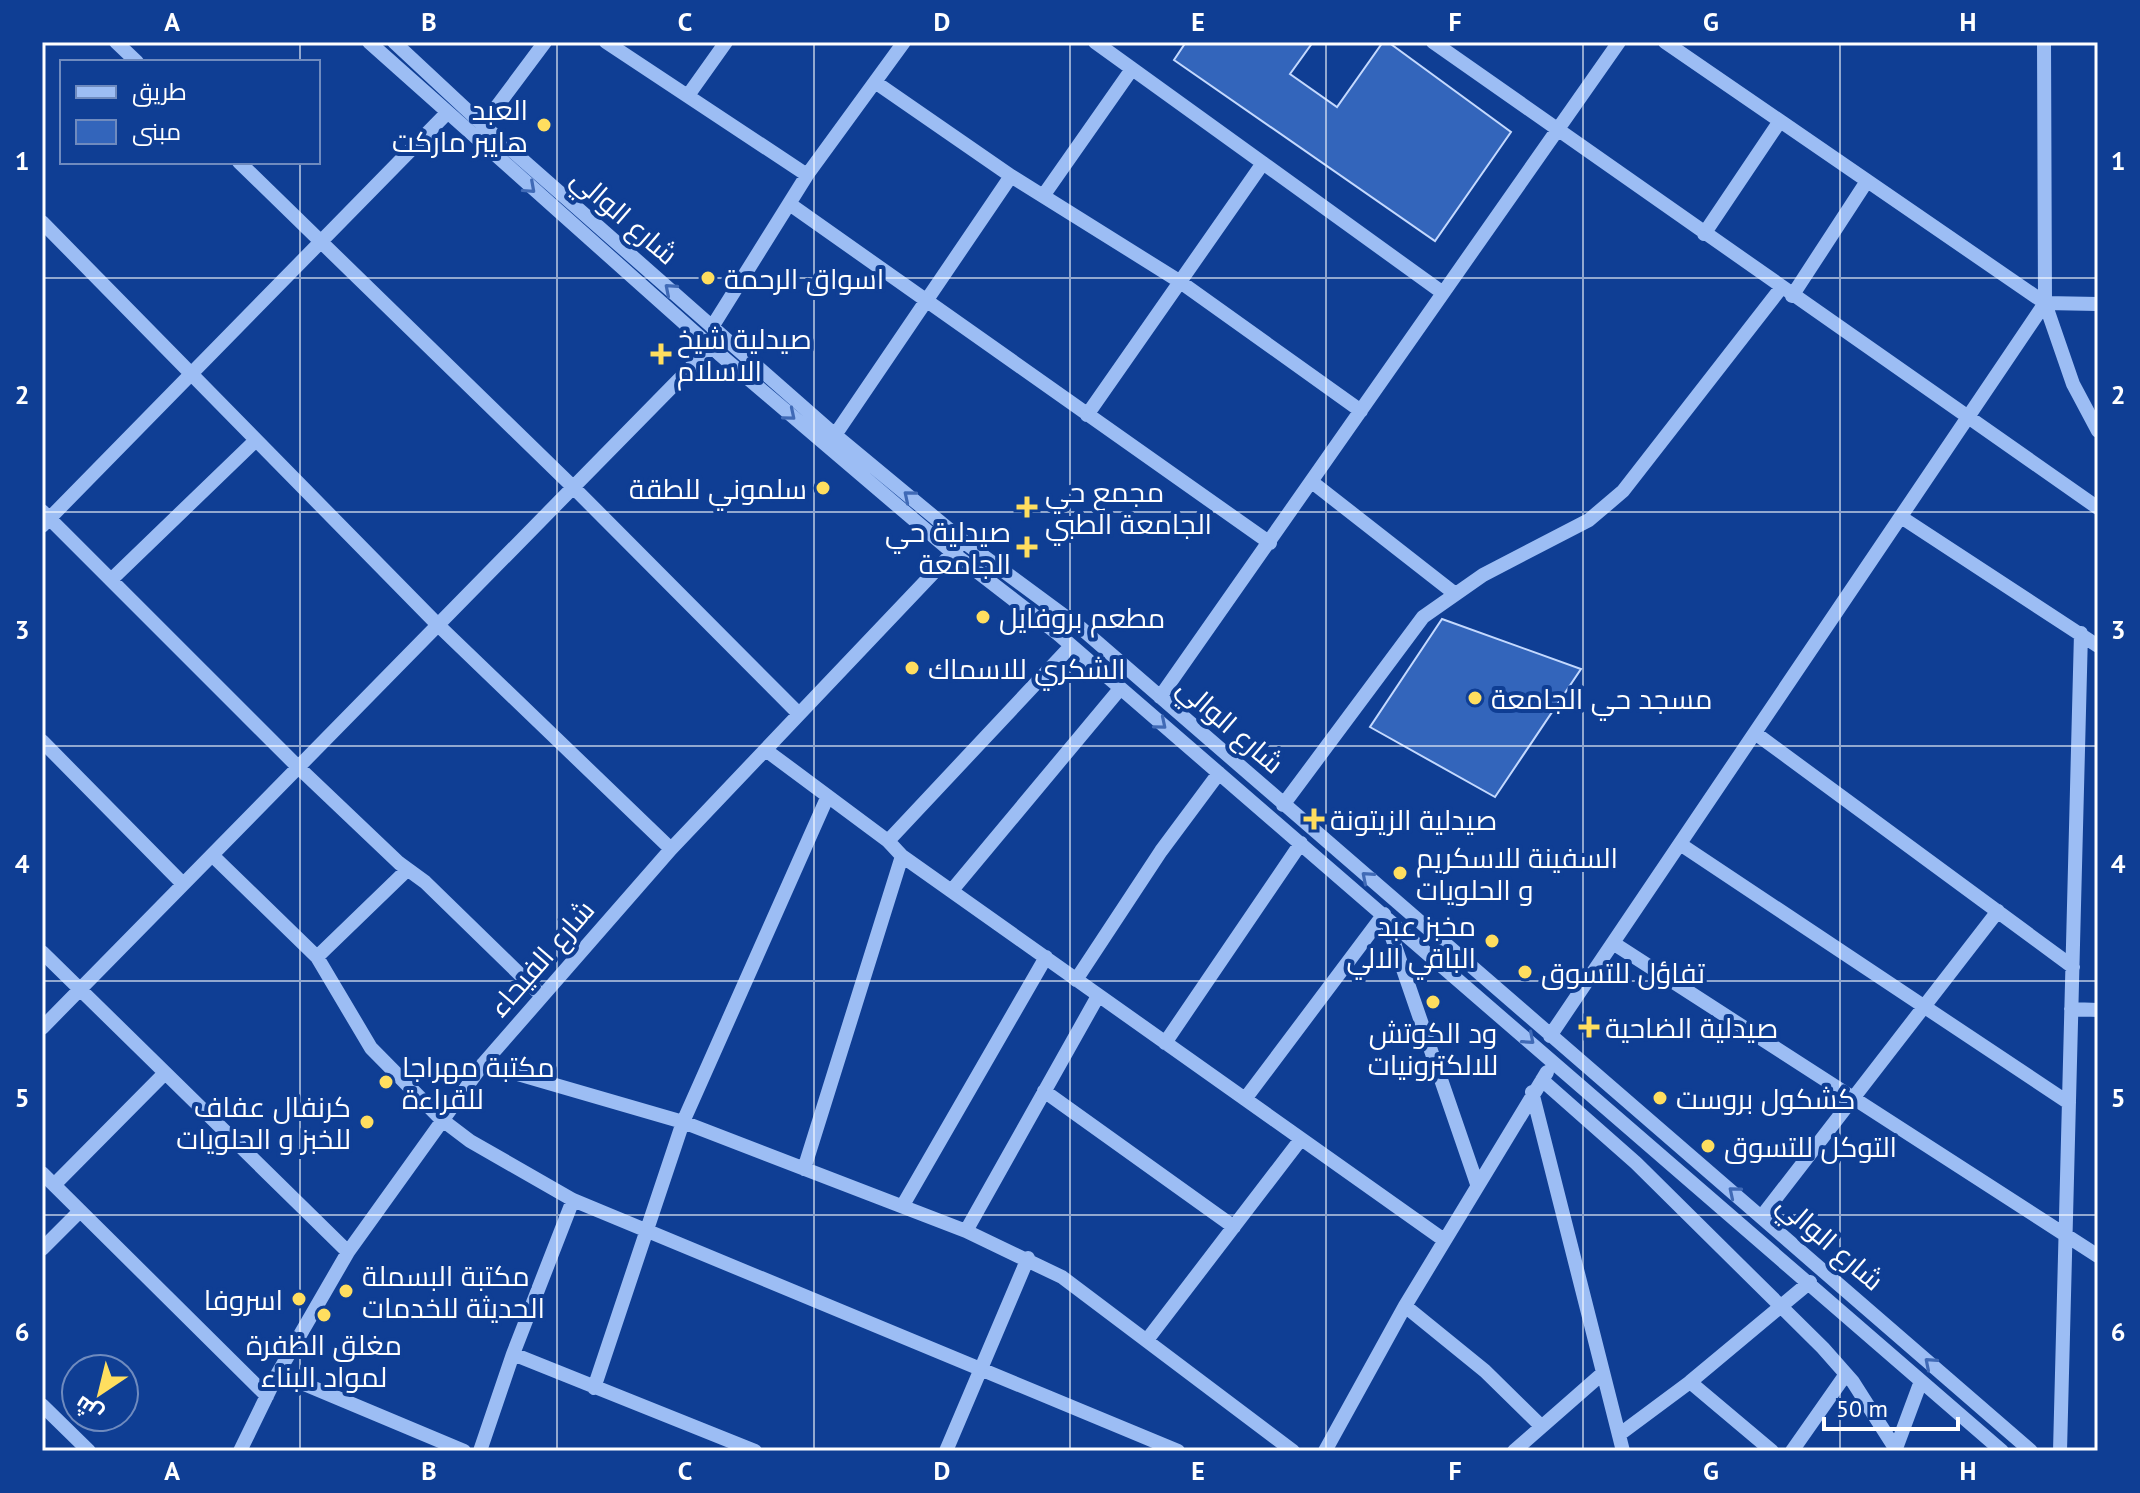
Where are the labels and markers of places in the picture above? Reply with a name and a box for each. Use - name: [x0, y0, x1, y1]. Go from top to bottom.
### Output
- place label: العبد هايبر ماركت: [392, 91, 528, 160]
- marker: العبد هايبر ماركت: [535, 116, 553, 134]
- place label: اسواق الرحمة: [724, 260, 884, 297]
- marker: اسواق الرحمة: [699, 269, 717, 287]
- place label: صيدلية شيخ الاسلام: [677, 320, 812, 391]
- marker: صيدلية شيخ الاسلام: [652, 345, 670, 363]
- place label: سلموني للطقة: [629, 470, 807, 511]
- place label: مجمع حي الجامعة الطبي: [1045, 473, 1212, 546]
- marker: سلموني للطقة: [814, 479, 832, 497]
- marker: مجمع حي الجامعة الطبي: [1016, 496, 1038, 518]
- place label: صيدلية حي الجامعة: [885, 513, 1011, 582]
- marker: صيدلية حي الجامعة: [1018, 538, 1036, 556]
- place label: مطعم بروفايل: [999, 599, 1165, 638]
- marker: مطعم بروفايل: [974, 608, 992, 626]
- place label: الشكري للاسماك: [928, 650, 1125, 691]
- marker: الشكري للاسماك: [903, 659, 921, 677]
- place label: مسجد حي الجامعة: [1491, 680, 1713, 721]
- marker: مسجد حي الجامعة: [1466, 689, 1484, 707]
- place label: صيدلية الزيتونة: [1330, 801, 1497, 838]
- marker: صيدلية الزيتونة: [1305, 810, 1323, 828]
- place label: السفينة للاسكريم و الحلويات: [1416, 839, 1618, 908]
- marker: السفينة للاسكريم و الحلويات: [1391, 864, 1409, 882]
- place label: مخبز عبد الباقي الالي: [1346, 907, 1476, 980]
- marker: مخبز عبد الباقي الالي: [1483, 932, 1501, 950]
- place label: تفاؤل للتسوق: [1541, 954, 1705, 991]
- marker: تفاؤل للتسوق: [1516, 963, 1534, 981]
- marker: ود الكوتش للالكترونيات: [1424, 993, 1442, 1011]
- place label: صيدلية الضاحية: [1605, 1009, 1778, 1046]
- place label: ود الكوتش للالكترونيات: [1368, 1014, 1498, 1083]
- marker: صيدلية الضاحية: [1580, 1018, 1598, 1036]
- place label: مكتبة مهراجا للقراءة: [402, 1048, 555, 1117]
- marker: مكتبة مهراجا للقراءة: [377, 1073, 395, 1091]
- place label: كشكول بروست: [1676, 1080, 1855, 1117]
- place label: كرنفال عفاف للخبز و الحلويات: [176, 1088, 351, 1157]
- marker: كشكول بروست: [1651, 1089, 1669, 1107]
- marker: كرنفال عفاف للخبز و الحلويات: [358, 1113, 376, 1131]
- place label: التوكل للتسوق: [1724, 1128, 1897, 1165]
- marker: التوكل للتسوق: [1699, 1137, 1717, 1155]
- place label: مكتبة البسملة الحديثة للخدمات: [362, 1257, 545, 1326]
- place label: اسروفا: [204, 1281, 283, 1318]
- marker: مكتبة البسملة الحديثة للخدمات: [337, 1282, 355, 1300]
- marker: اسروفا: [290, 1290, 308, 1308]
- marker: مغلق الظفرة لمواد البناء: [315, 1306, 333, 1324]
- place label: مغلق الظفرة لمواد البناء: [246, 1326, 402, 1395]

